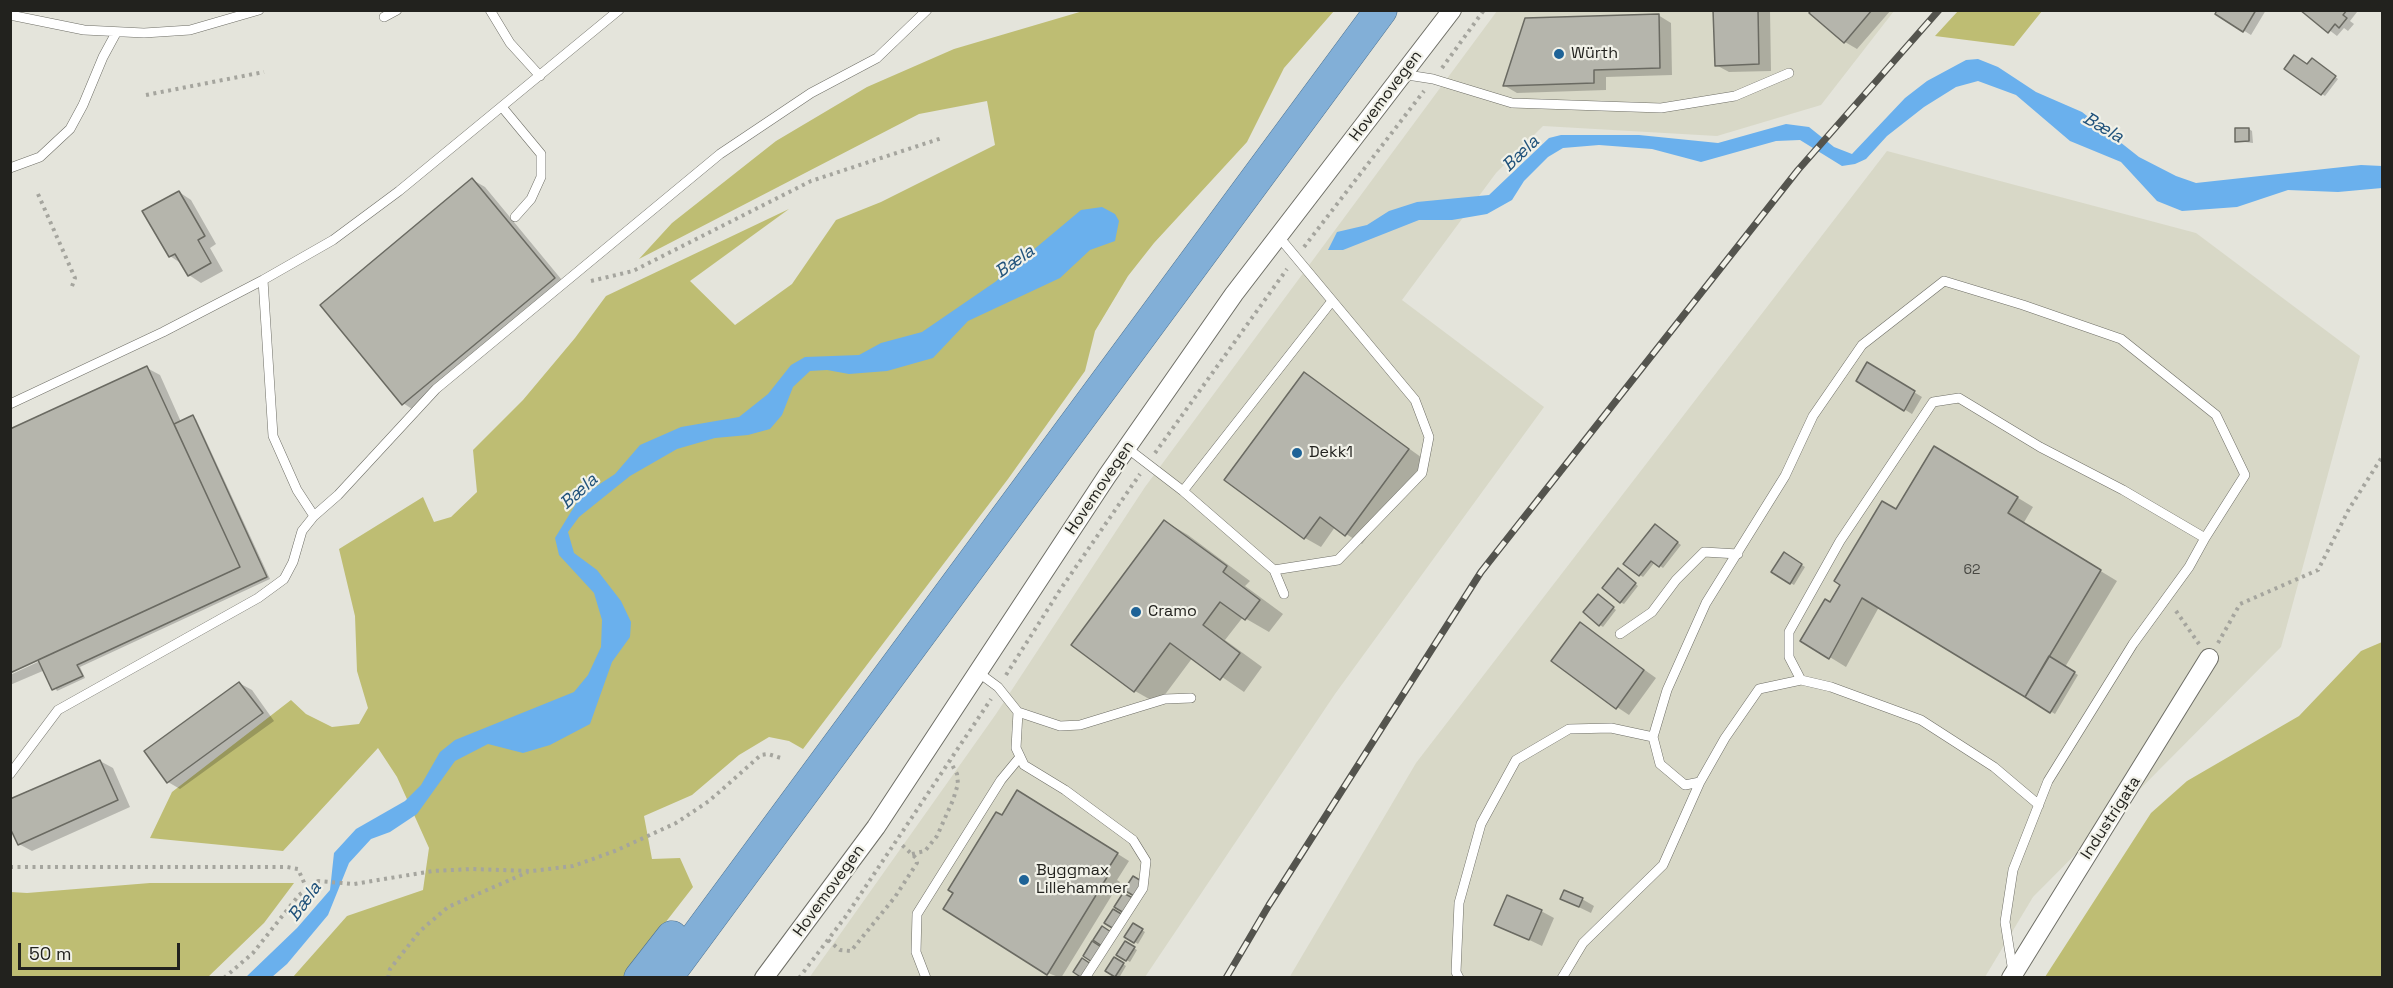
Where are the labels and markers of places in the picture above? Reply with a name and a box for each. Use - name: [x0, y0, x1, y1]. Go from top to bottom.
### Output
- place label: Würth: [1571, 44, 1618, 64]
- marker: Würth: [1552, 47, 1566, 61]
- place label: Dekk1: [1309, 443, 1353, 463]
- marker: Dekk1: [1290, 446, 1304, 460]
- place label: Cramo: [1148, 602, 1197, 622]
- marker: Cramo: [1129, 605, 1143, 619]
- place label: Byggmax Lillehammer: [1036, 861, 1128, 899]
- marker: Byggmax Lillehammer: [1017, 873, 1031, 887]

